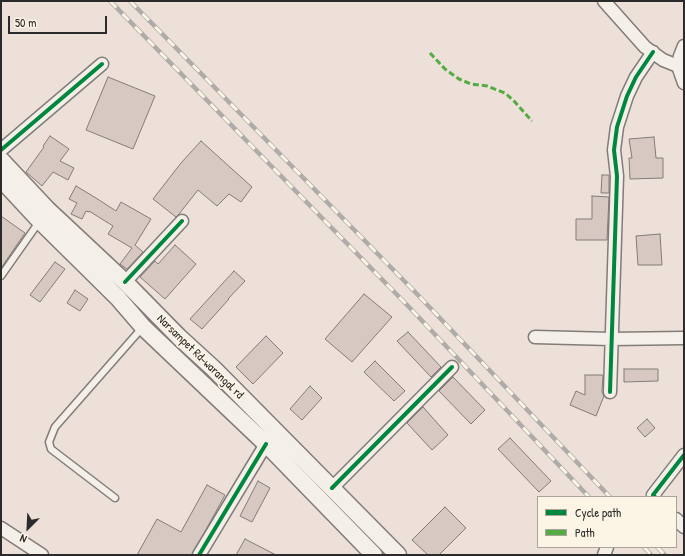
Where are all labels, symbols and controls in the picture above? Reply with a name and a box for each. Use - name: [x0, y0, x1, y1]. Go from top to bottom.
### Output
- scale bar: [10, 8, 109, 34]
- text: 50 m: [15, 14, 36, 31]
- street label: Narsampet Rd-warangal rd: [154, 312, 246, 402]
- legend: [537, 496, 677, 548]
- text: Cycle path: [575, 504, 621, 521]
- north arrow: [8, 508, 48, 548]
- text: Path: [575, 524, 595, 541]
- text: N: [18, 531, 29, 547]

